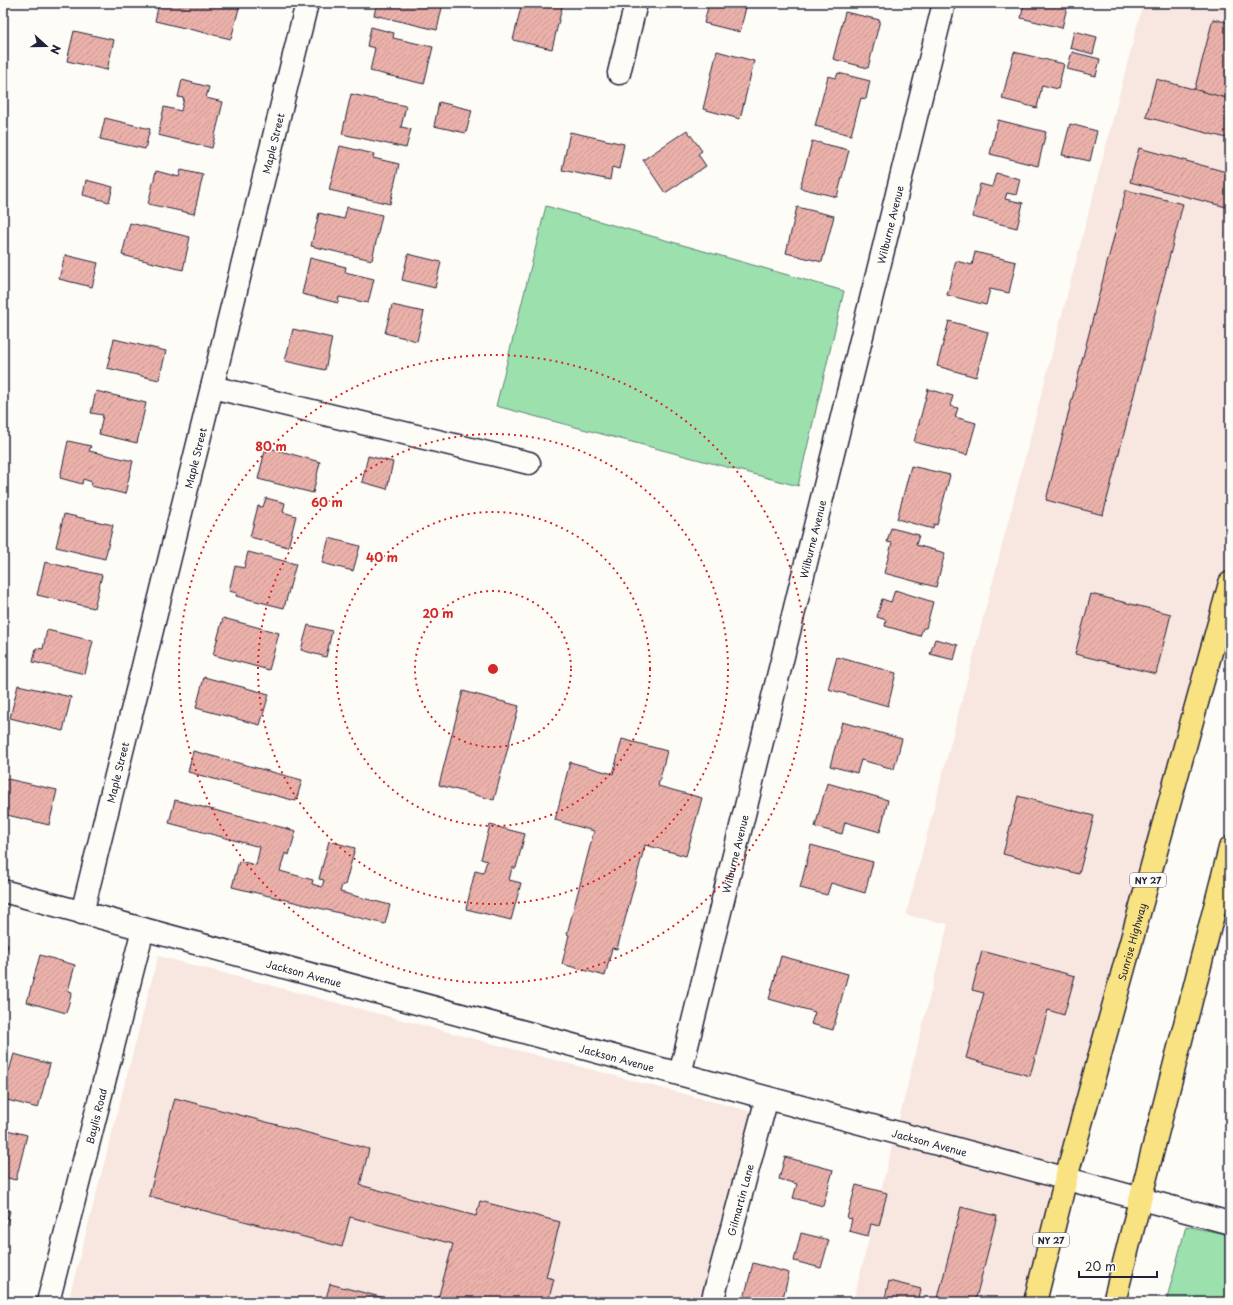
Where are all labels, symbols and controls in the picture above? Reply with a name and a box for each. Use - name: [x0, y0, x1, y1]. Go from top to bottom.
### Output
- north arrow: [26, 26, 66, 66]
- text: N: [46, 43, 65, 57]
- street label: Maple Street: [258, 111, 287, 175]
- street label: Wilburne Avenue: [872, 183, 906, 265]
- street label: Maple Street: [180, 426, 209, 490]
- text: 80 m: [255, 437, 287, 455]
- text: 60 m: [311, 493, 343, 511]
- street label: Wilburne Avenue: [795, 498, 829, 580]
- text: 40 m: [366, 548, 398, 566]
- text: 20 m: [422, 604, 454, 622]
- centre of rings: [486, 662, 500, 676]
- street label: Maple Street: [102, 740, 132, 804]
- street label: Wilburne Avenue: [717, 812, 751, 895]
- road number: NY 27: [1130, 873, 1166, 887]
- street label: Sunrise Highway: [1113, 901, 1150, 982]
- street label: Jackson Avenue: [265, 955, 344, 990]
- street label: Jackson Avenue: [578, 1040, 657, 1075]
- street label: Baylis Road: [81, 1086, 110, 1145]
- street label: Jackson Avenue: [890, 1124, 969, 1159]
- street label: Gilmartin Lane: [723, 1162, 757, 1237]
- road number: NY 27: [1033, 1233, 1069, 1247]
- scale bar: [1079, 1253, 1157, 1279]
- text: 20 m: [1085, 1257, 1116, 1275]

